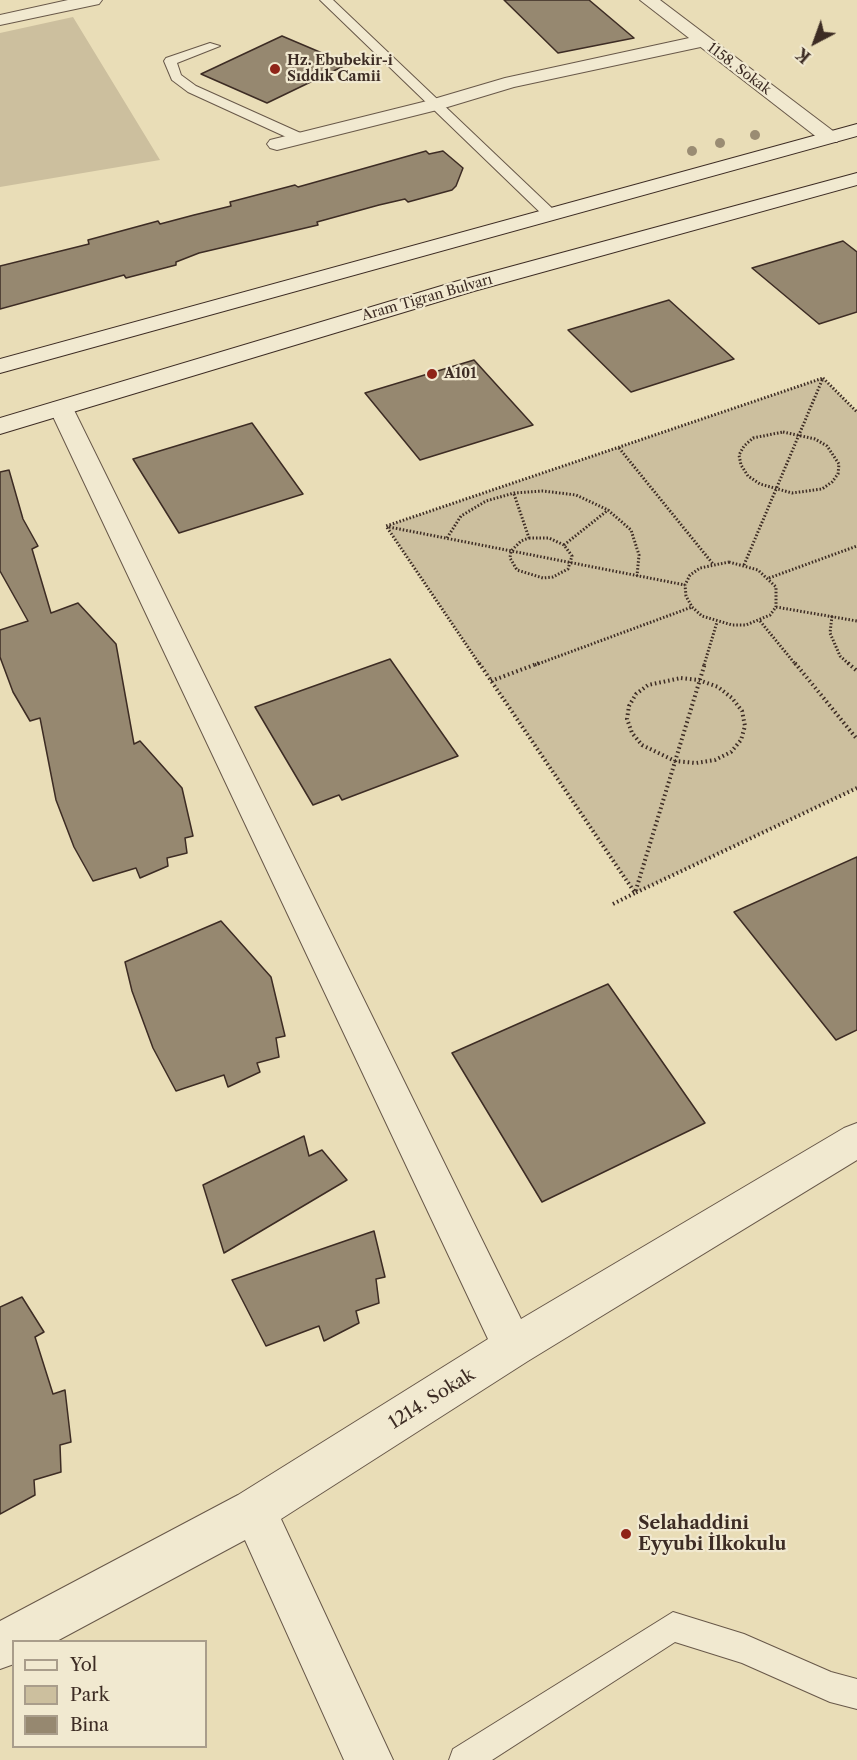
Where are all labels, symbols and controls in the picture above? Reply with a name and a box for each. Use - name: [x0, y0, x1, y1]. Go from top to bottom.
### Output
- north arrow: [785, 12, 845, 72]
- street label: 1158. Sokak: [704, 40, 774, 98]
- text: K: [792, 44, 815, 67]
- place label: Hz. Ebubekir-i Sıddık Camii: [287, 53, 393, 86]
- marker: Hz. Ebubekir-i Sıddık Camii: [268, 62, 282, 76]
- street label: Aram Tigran Bulvarı: [360, 271, 494, 325]
- place label: A101: [444, 366, 476, 382]
- marker: A101: [425, 367, 439, 381]
- street label: 1214. Sokak: [385, 1364, 479, 1434]
- place label: Selahaddini Eyyubi İlkokulu: [638, 1513, 786, 1556]
- marker: Selahaddini Eyyubi İlkokulu: [619, 1527, 633, 1541]
- legend: [12, 1640, 207, 1748]
- text: Yol: [70, 1654, 97, 1676]
- text: Park: [70, 1684, 109, 1706]
- text: Bina: [70, 1714, 109, 1736]

